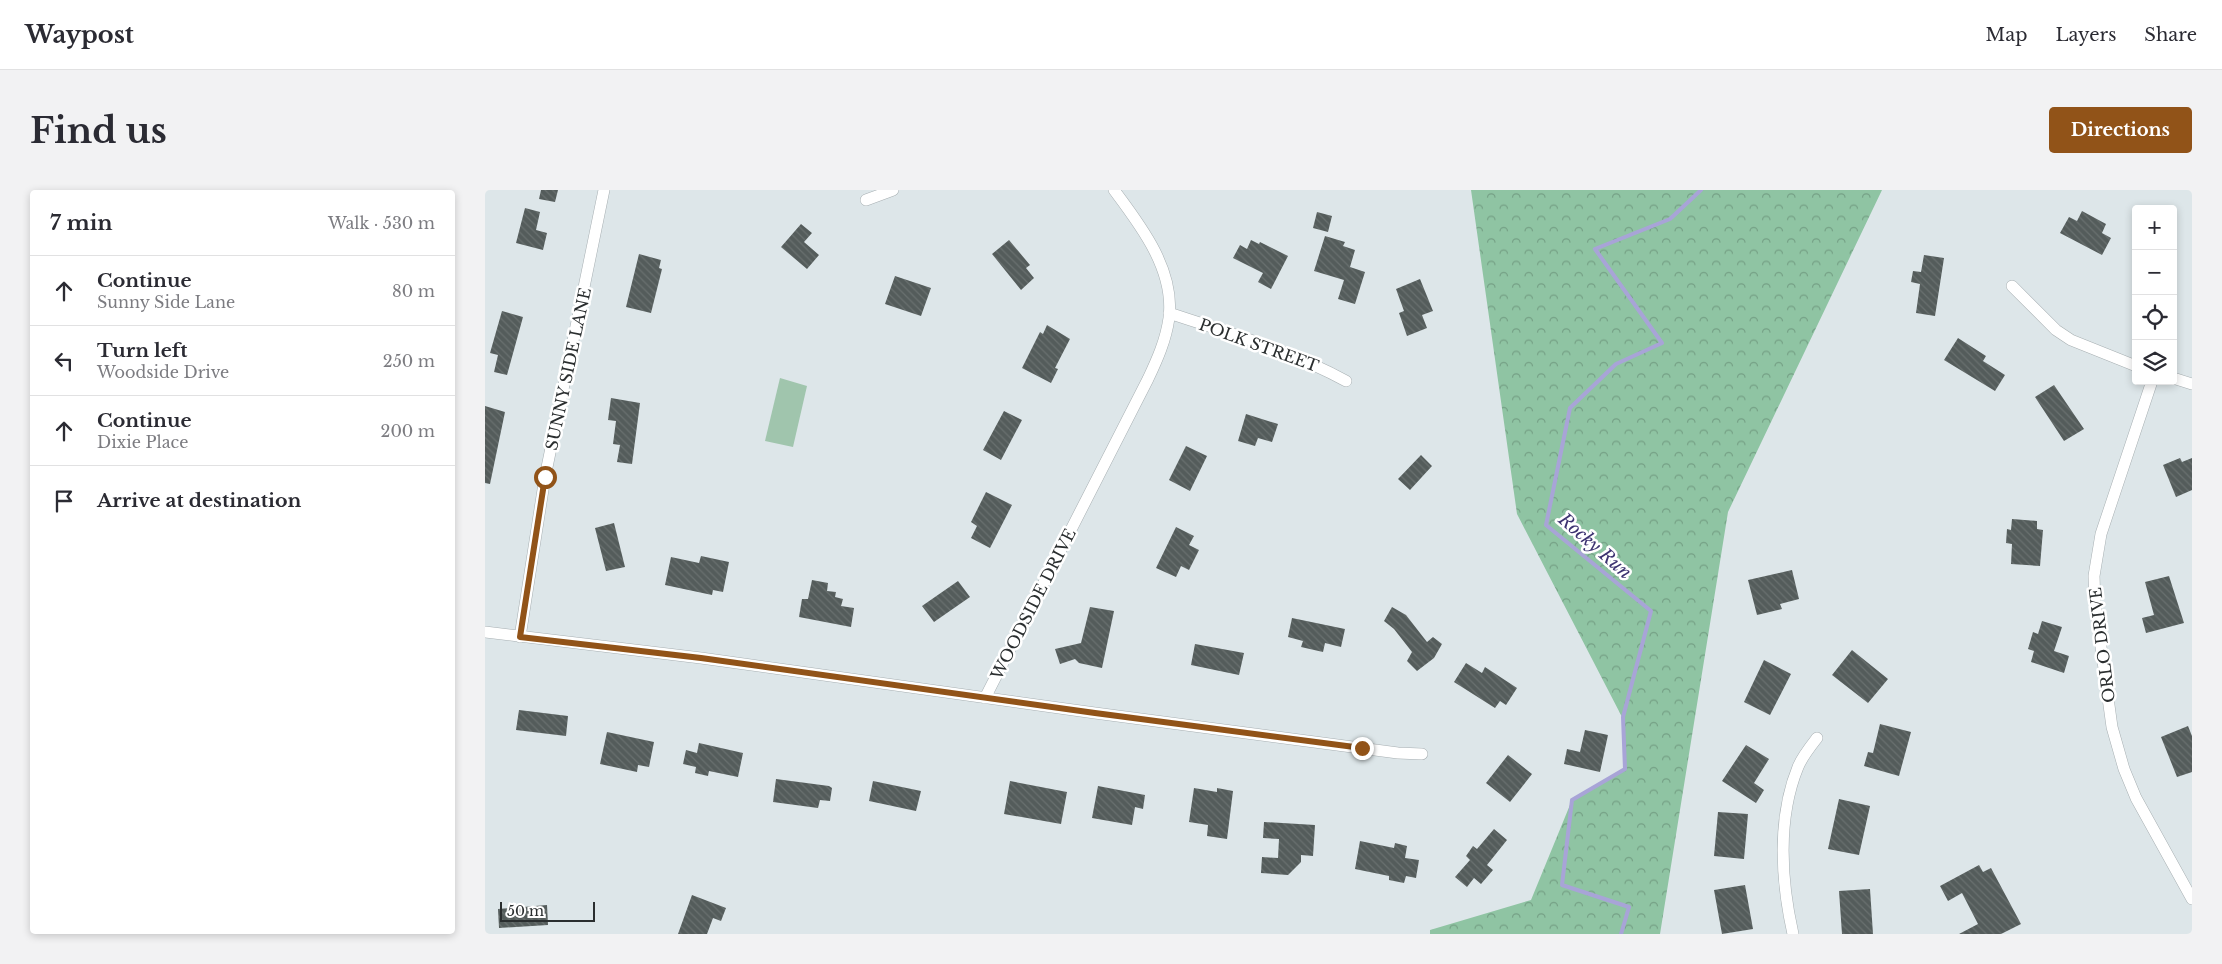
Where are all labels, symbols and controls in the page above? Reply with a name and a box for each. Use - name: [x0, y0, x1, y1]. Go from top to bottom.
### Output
- text: Waypost: [25, 20, 134, 49]
- text: Map: [1986, 24, 2027, 46]
- text: Layers: [2055, 24, 2116, 46]
- text: Share: [2144, 24, 2197, 46]
- button: Directions: [2049, 107, 2192, 153]
- text: Find us: [30, 109, 167, 152]
- map controls: [2132, 205, 2177, 385]
- button: +: [2132, 205, 2177, 250]
- text: 7 min: [50, 210, 113, 236]
- text: Walk · 530 m: [328, 213, 435, 233]
- button: −: [2132, 250, 2177, 295]
- text: Continue: [97, 269, 192, 292]
- icon: ahead: [50, 277, 78, 305]
- text: 80 m: [392, 281, 435, 301]
- street label: SUNNY SIDE LANE: [541, 286, 595, 452]
- text: Sunny Side Lane: [97, 292, 235, 312]
- button: locate: [2132, 295, 2177, 340]
- street label: POLK STREET: [1196, 314, 1322, 376]
- text: Turn left: [97, 339, 188, 362]
- button: layers: [2132, 340, 2177, 385]
- icon: left: [50, 347, 78, 375]
- text: 250 m: [383, 351, 435, 371]
- text: Woodside Drive: [97, 362, 229, 382]
- text: Continue: [97, 409, 192, 432]
- icon: ahead: [50, 417, 78, 445]
- text: 200 m: [381, 421, 435, 441]
- text: Dixie Place: [97, 432, 188, 452]
- route start: [534, 466, 557, 489]
- icon: arrive: [50, 487, 78, 515]
- text: Arrive at destination: [97, 489, 301, 512]
- water label: Rocky Run: [1553, 508, 1636, 584]
- street label: WOODSIDE DRIVE: [986, 525, 1080, 684]
- street label: ORLO DRIVE: [2085, 586, 2119, 704]
- route end: [1351, 737, 1374, 760]
- scale bar: [500, 899, 595, 922]
- text: 50 m: [507, 902, 544, 920]

